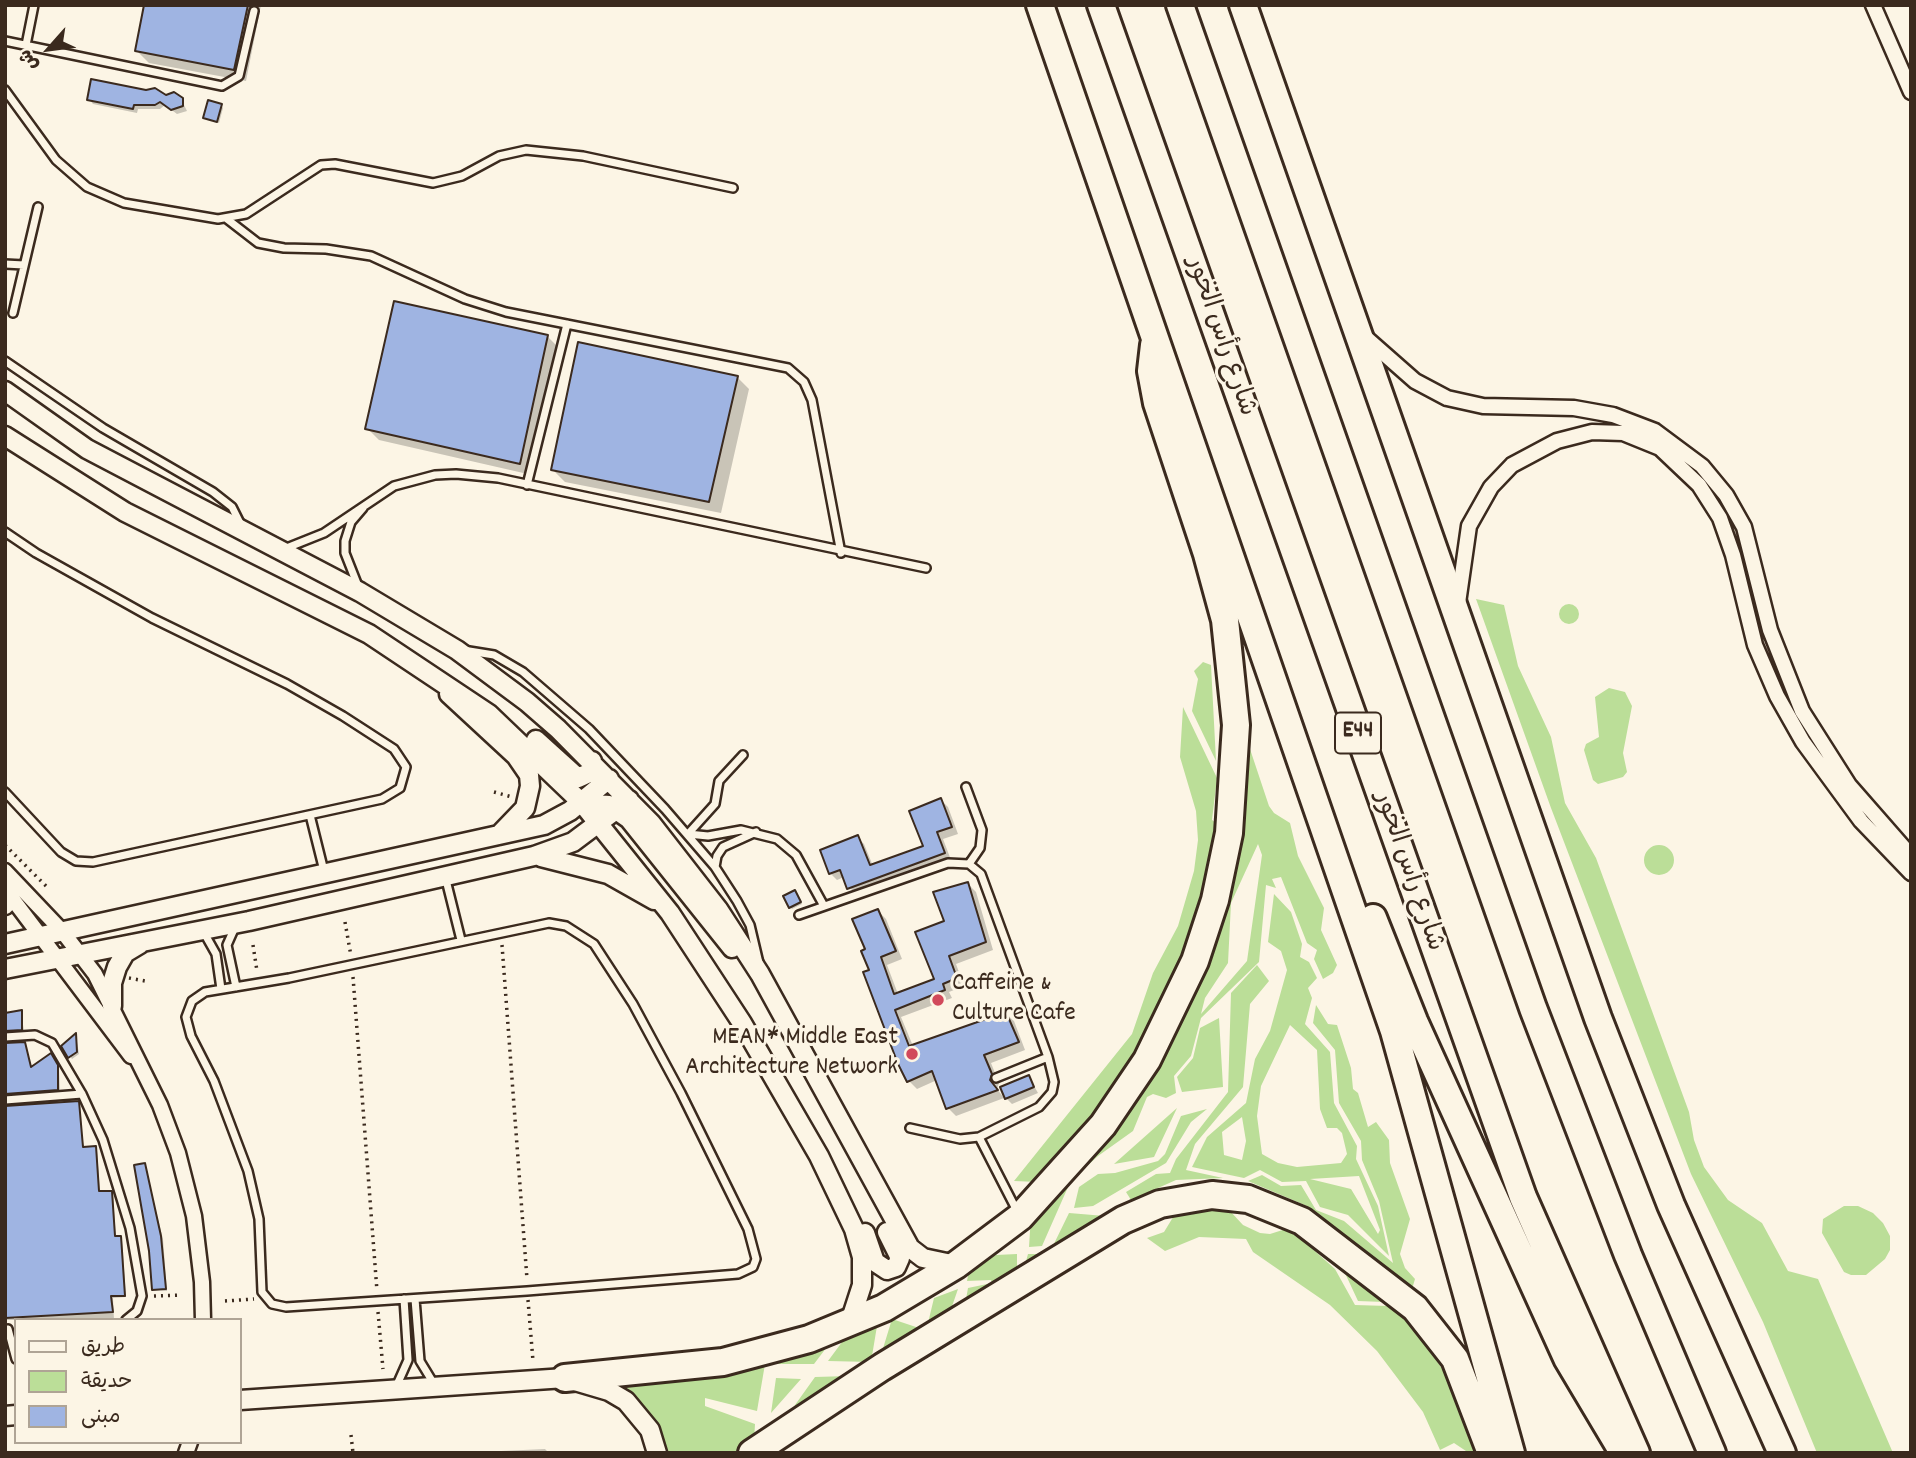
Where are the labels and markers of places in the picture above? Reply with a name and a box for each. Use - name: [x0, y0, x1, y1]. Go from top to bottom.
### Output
- place label: Caffeine & Culture Cafe: [952, 969, 1076, 1030]
- marker: Caffeine & Culture Cafe: [930, 992, 946, 1008]
- place label: MEAN* Middle East Architecture Network: [685, 1023, 898, 1084]
- marker: MEAN* Middle East Architecture Network: [904, 1046, 920, 1062]

